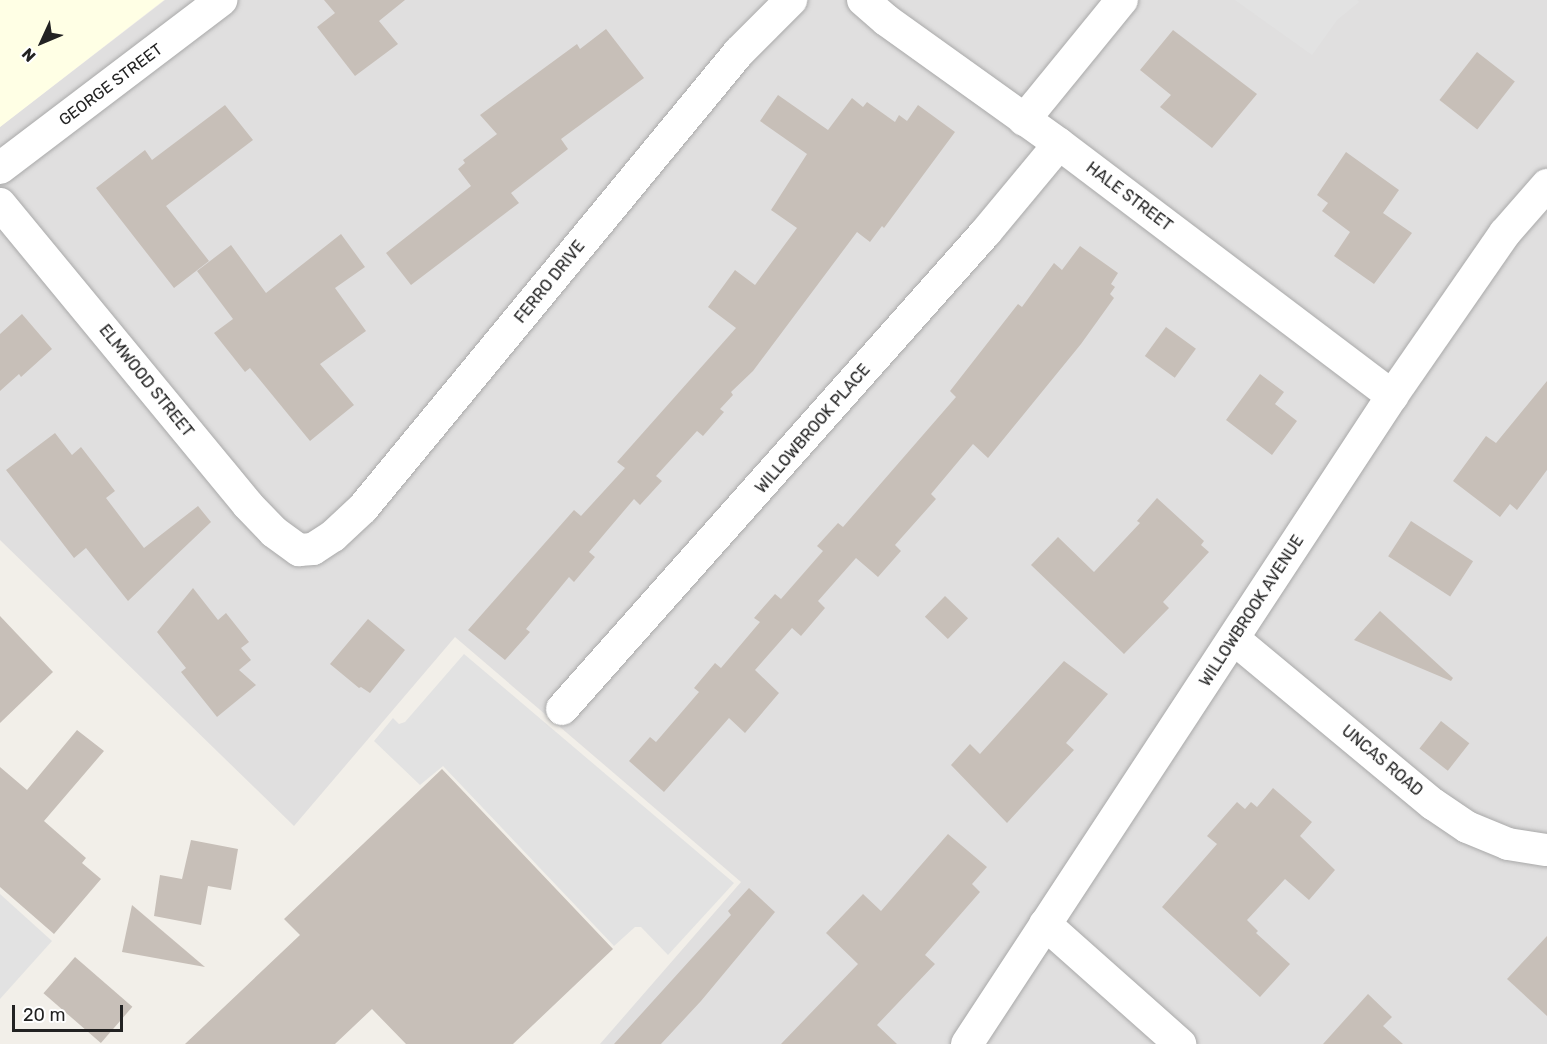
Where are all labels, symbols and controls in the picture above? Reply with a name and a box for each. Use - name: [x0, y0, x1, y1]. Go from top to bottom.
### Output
- north arrow: [12, 12, 72, 72]
- street label: GEORGE STREET: [55, 40, 167, 130]
- text: N: [18, 44, 40, 66]
- street label: HALE STREET: [1082, 158, 1176, 236]
- street label: FERRO DRIVE: [511, 237, 589, 327]
- street label: ELMWOOD STREET: [95, 321, 197, 441]
- street label: WILLOWBROOK PLACE: [752, 360, 874, 498]
- street label: WILLOWBROOK AVENUE: [1196, 532, 1308, 690]
- street label: UNCAS ROAD: [1337, 721, 1427, 801]
- scale bar: [15, 993, 126, 1031]
- text: 20 m: [23, 1004, 65, 1026]

